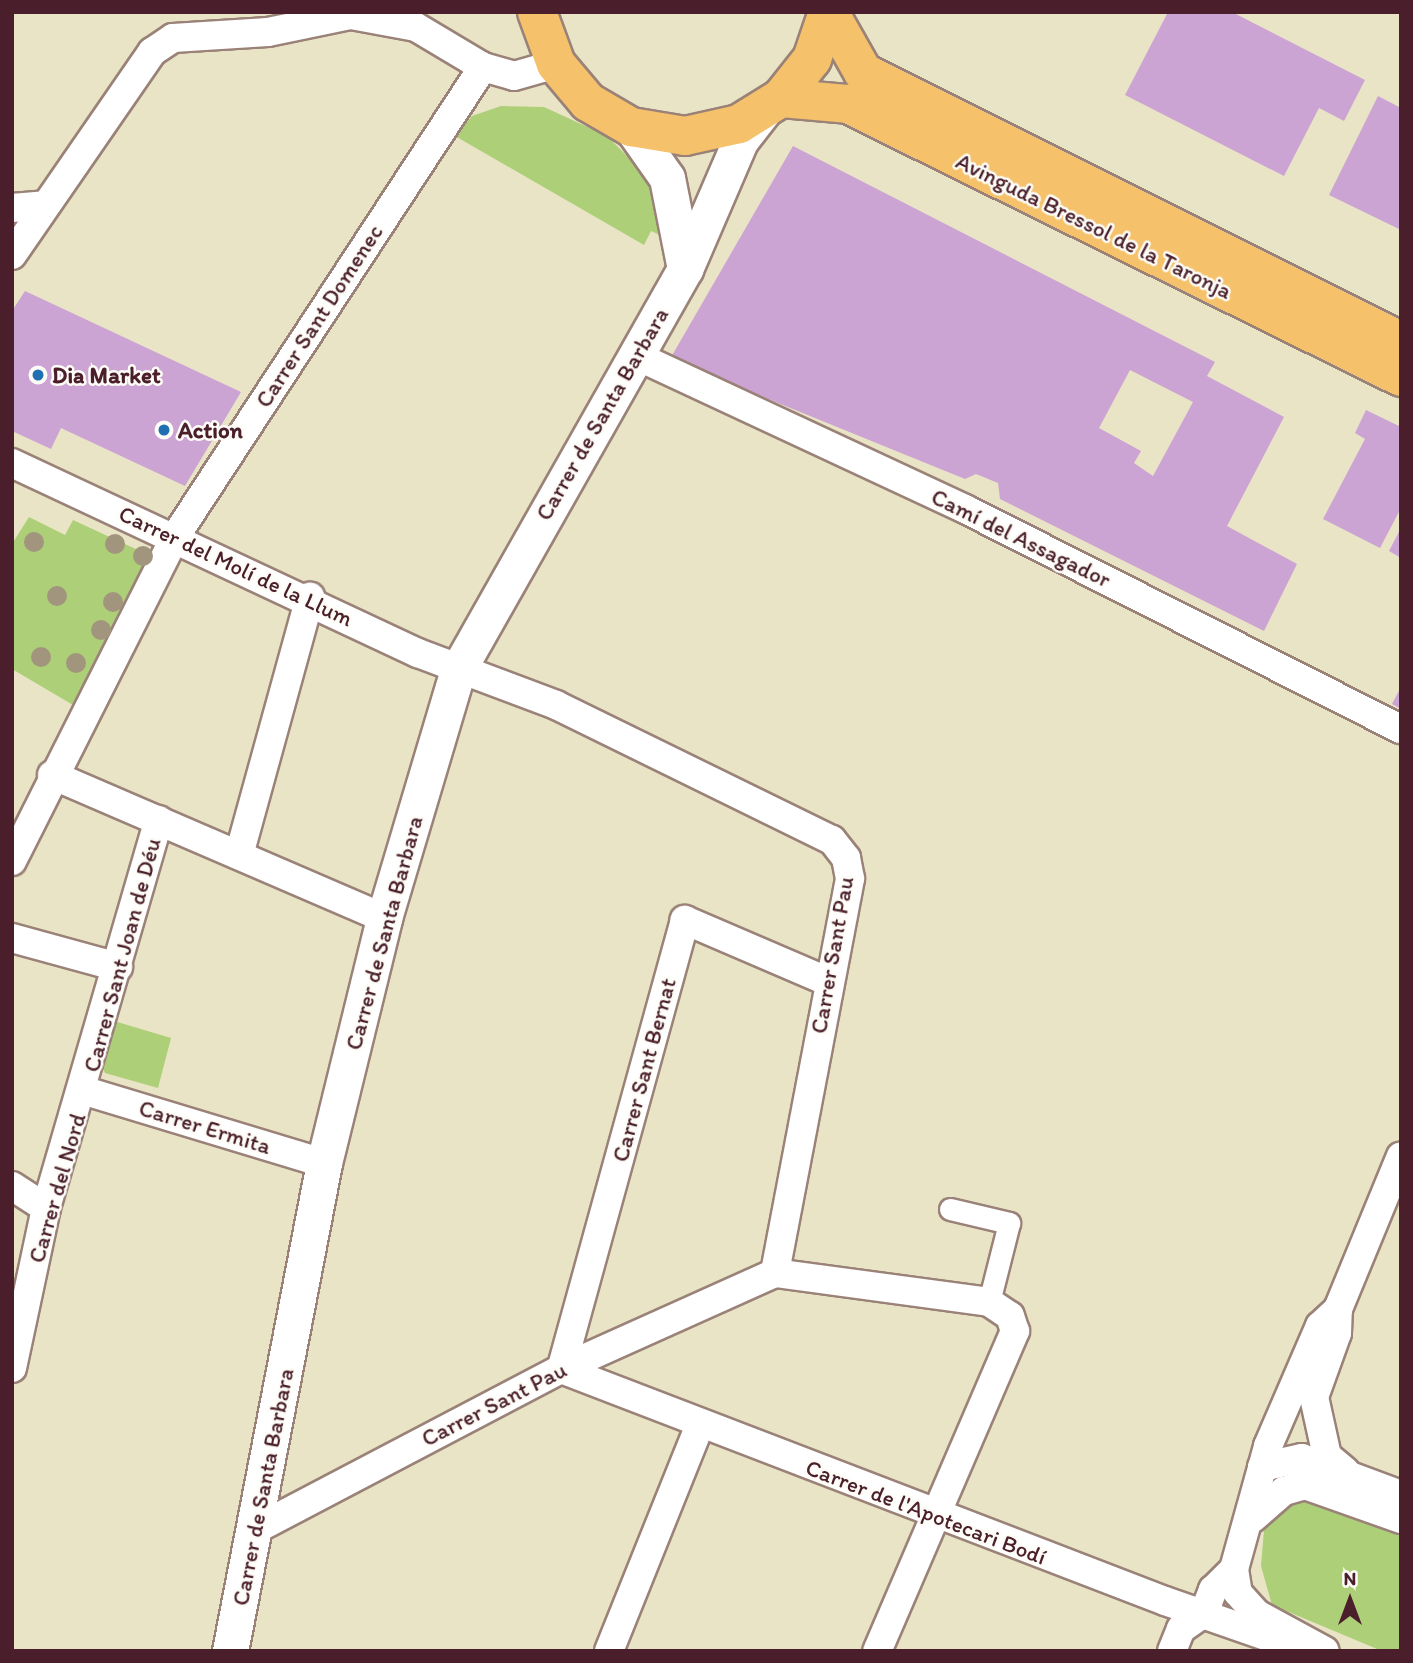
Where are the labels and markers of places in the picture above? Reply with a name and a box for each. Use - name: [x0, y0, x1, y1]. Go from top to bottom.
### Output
- place label: Dia Market: [52, 361, 160, 389]
- marker: Dia Market: [30, 367, 46, 383]
- place label: Action: [178, 416, 243, 444]
- marker: Action: [156, 422, 172, 438]

